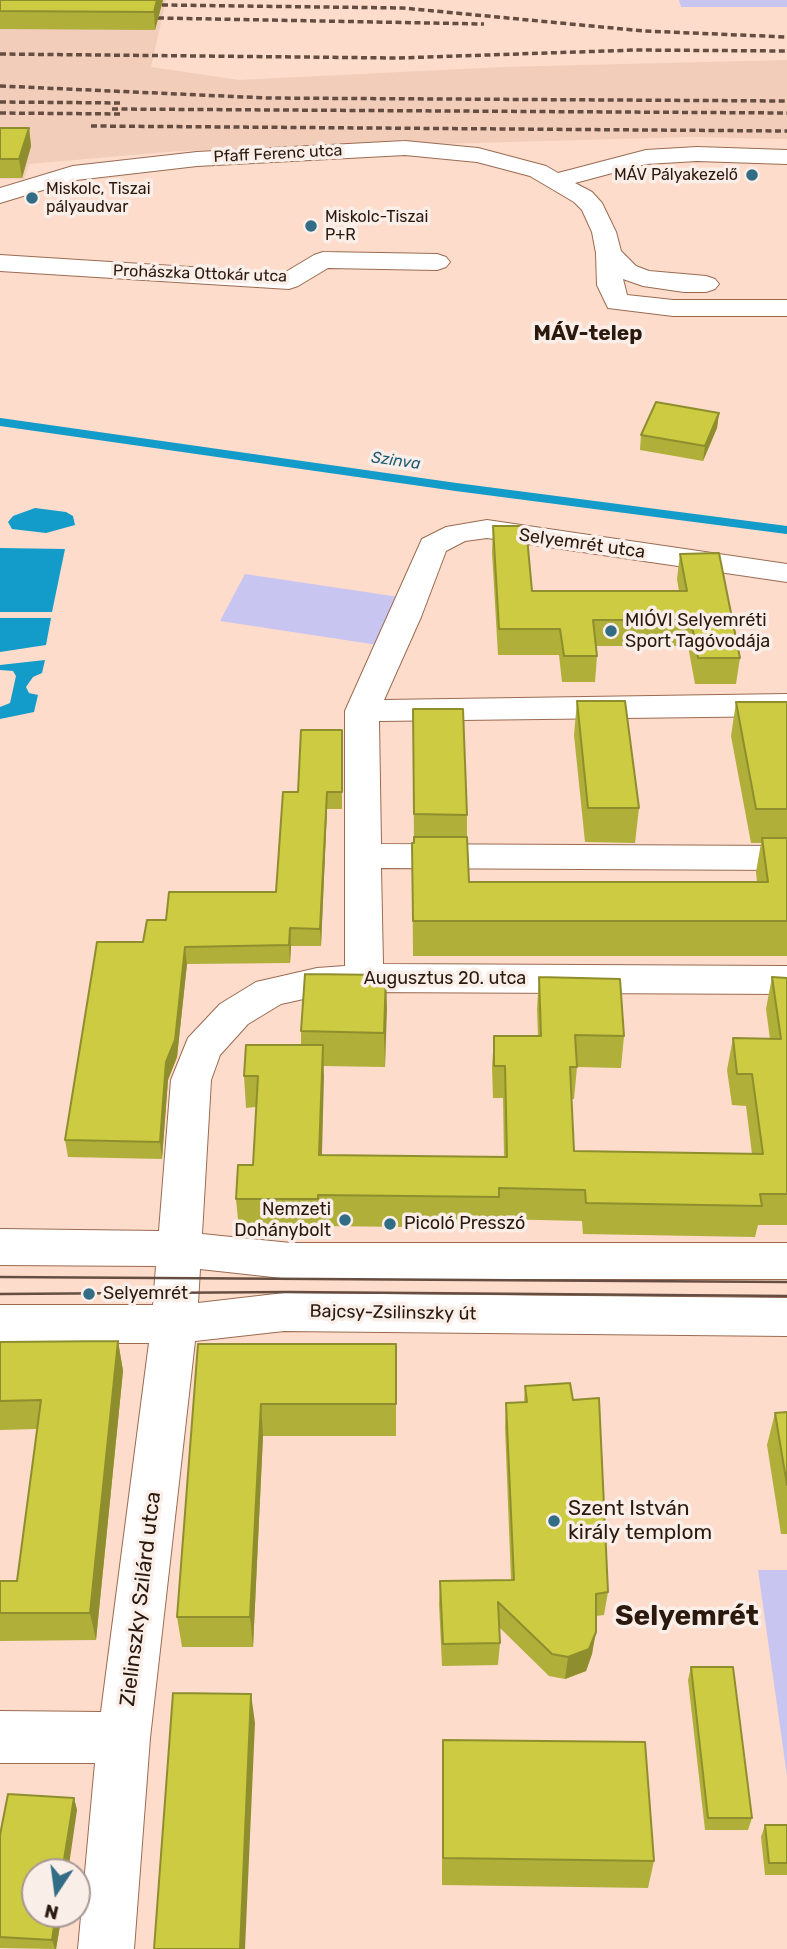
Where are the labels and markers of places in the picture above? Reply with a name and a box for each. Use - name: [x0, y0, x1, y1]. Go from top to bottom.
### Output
- place label: MÁV Pályakezelő: [614, 165, 738, 185]
- marker: MÁV Pályakezelő: [744, 167, 760, 183]
- place label: Miskolc, Tiszai pályaudvar: [46, 179, 151, 217]
- marker: Miskolc, Tiszai pályaudvar: [24, 190, 40, 206]
- place label: Miskolc-Tiszai P+R: [325, 207, 428, 245]
- marker: Miskolc-Tiszai P+R: [303, 218, 319, 234]
- place label: MIÓVI Selyemréti Sport Tagóvodája: [625, 610, 770, 652]
- marker: MIÓVI Selyemréti Sport Tagóvodája: [603, 623, 619, 639]
- place label: Nemzeti Dohánybolt: [234, 1199, 331, 1242]
- marker: Nemzeti Dohánybolt: [337, 1212, 353, 1228]
- place label: Picoló Presszó: [404, 1213, 525, 1235]
- marker: Picoló Presszó: [382, 1216, 398, 1232]
- place label: Selyemrét: [103, 1283, 188, 1305]
- marker: Selyemrét: [81, 1286, 97, 1302]
- place label: Szent István király templom: [568, 1496, 712, 1546]
- marker: Szent István király templom: [546, 1513, 562, 1529]

